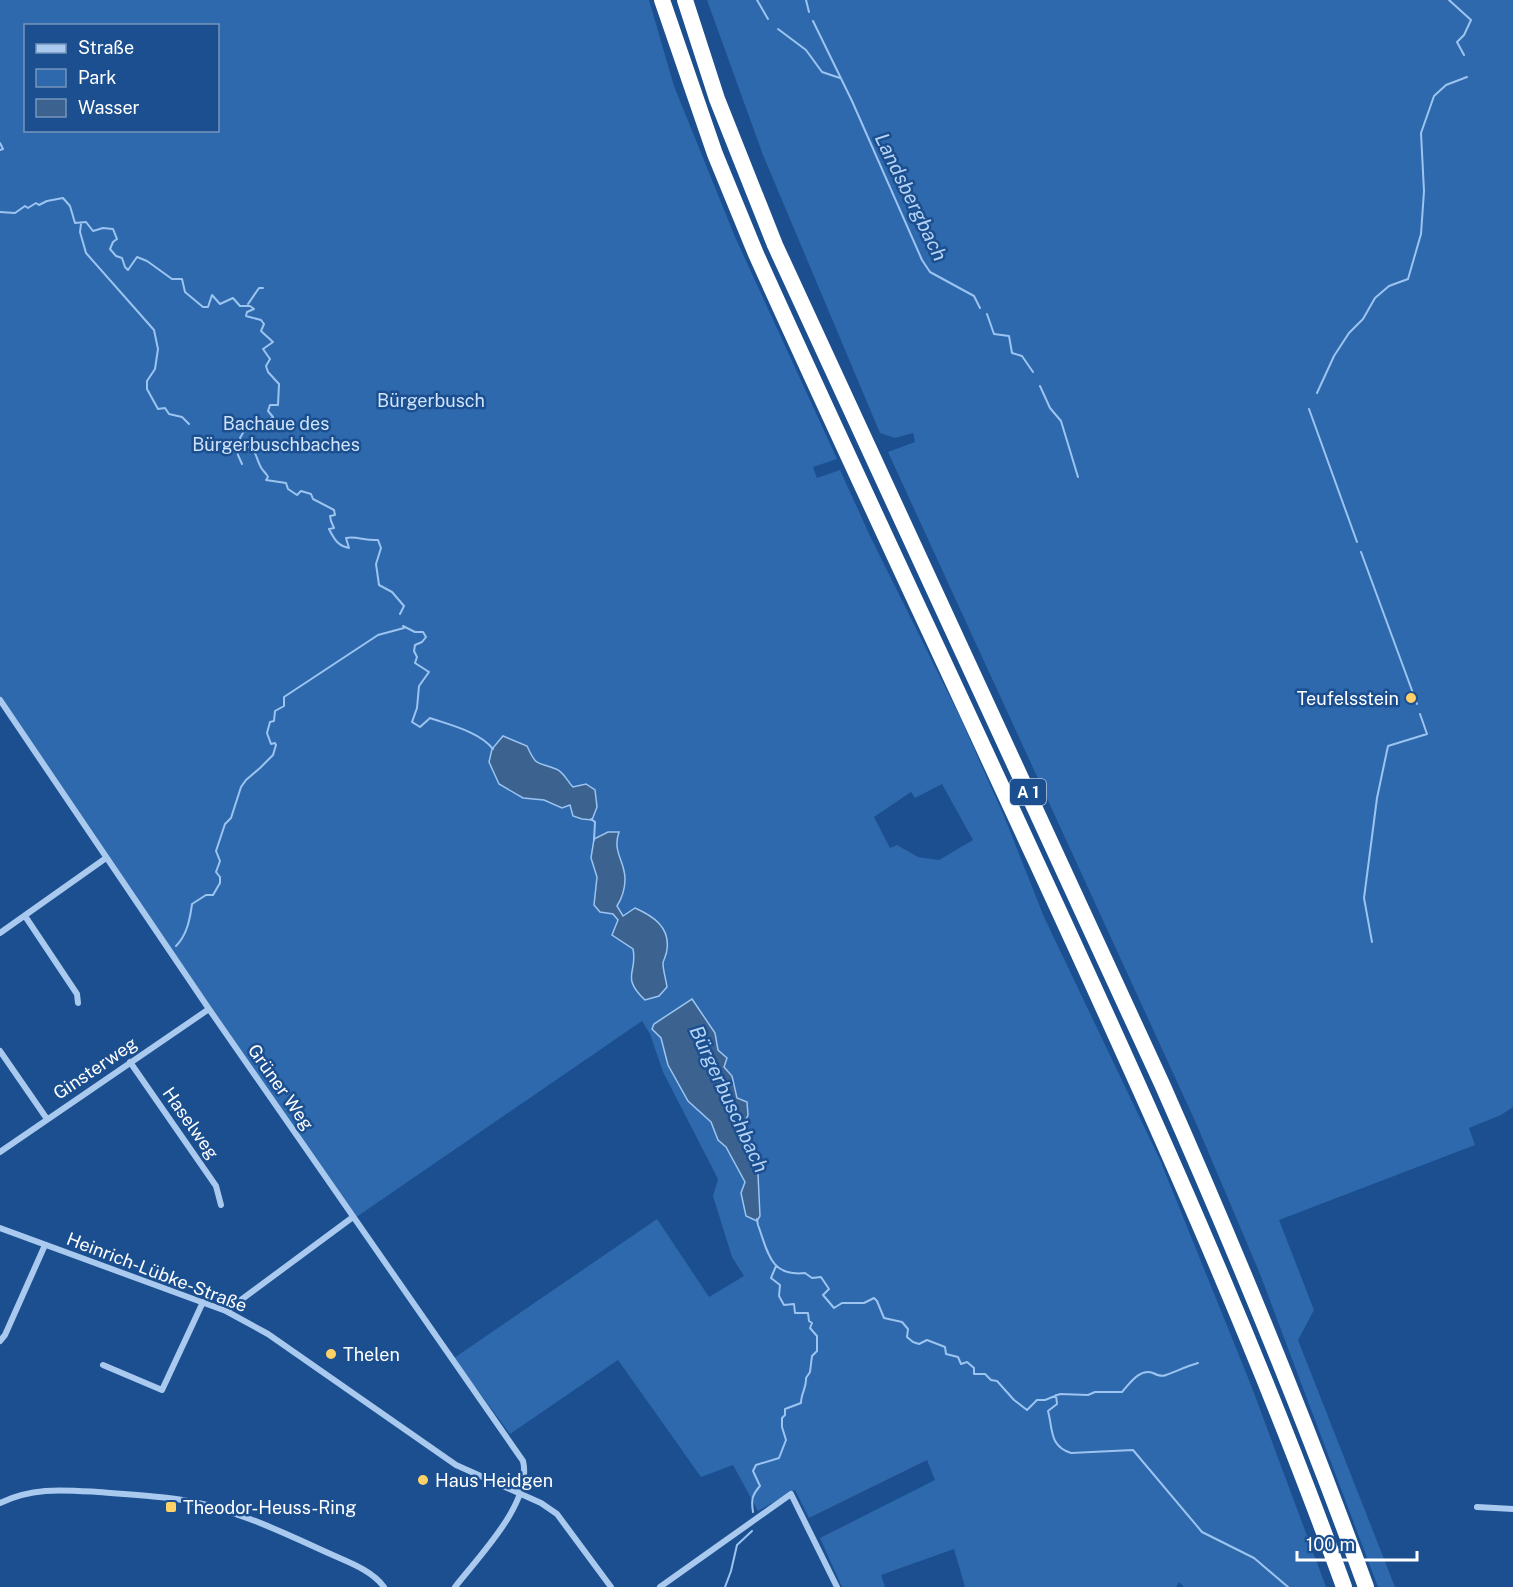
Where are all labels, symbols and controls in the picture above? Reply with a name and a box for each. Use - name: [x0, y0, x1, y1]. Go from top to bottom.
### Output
- legend: [24, 24, 219, 132]
- text: Straße: [78, 37, 134, 58]
- text: Park: [78, 67, 116, 88]
- text: Wasser: [78, 97, 140, 118]
- water label: Landsbergbach: [870, 129, 952, 265]
- park label: Bürgerbusch: [377, 390, 485, 411]
- park label: Bachaue des Bürgerbuschbaches: [192, 413, 360, 455]
- place label: Teufelsstein: [1297, 688, 1399, 709]
- marker: Teufelsstein: [1404, 691, 1418, 705]
- road number: A 1: [1010, 779, 1046, 805]
- water label: Bürgerbuschbach: [684, 1022, 774, 1176]
- street label: Ginsterweg: [49, 1032, 141, 1104]
- street label: Grüner Weg: [244, 1040, 318, 1134]
- street label: Haselweg: [159, 1083, 223, 1163]
- street label: Heinrich-Lübke-Straße: [64, 1228, 250, 1316]
- place label: Thelen: [343, 1344, 400, 1365]
- marker: Thelen: [324, 1347, 338, 1361]
- place label: Haus Heidgen: [435, 1470, 553, 1491]
- marker: Haus Heidgen: [416, 1473, 430, 1487]
- place label: Theodor-Heuss-Ring: [183, 1497, 356, 1518]
- marker: Theodor-Heuss-Ring: [164, 1500, 178, 1514]
- scale bar: [1297, 1524, 1417, 1562]
- text: 100 m: [1306, 1534, 1355, 1555]

